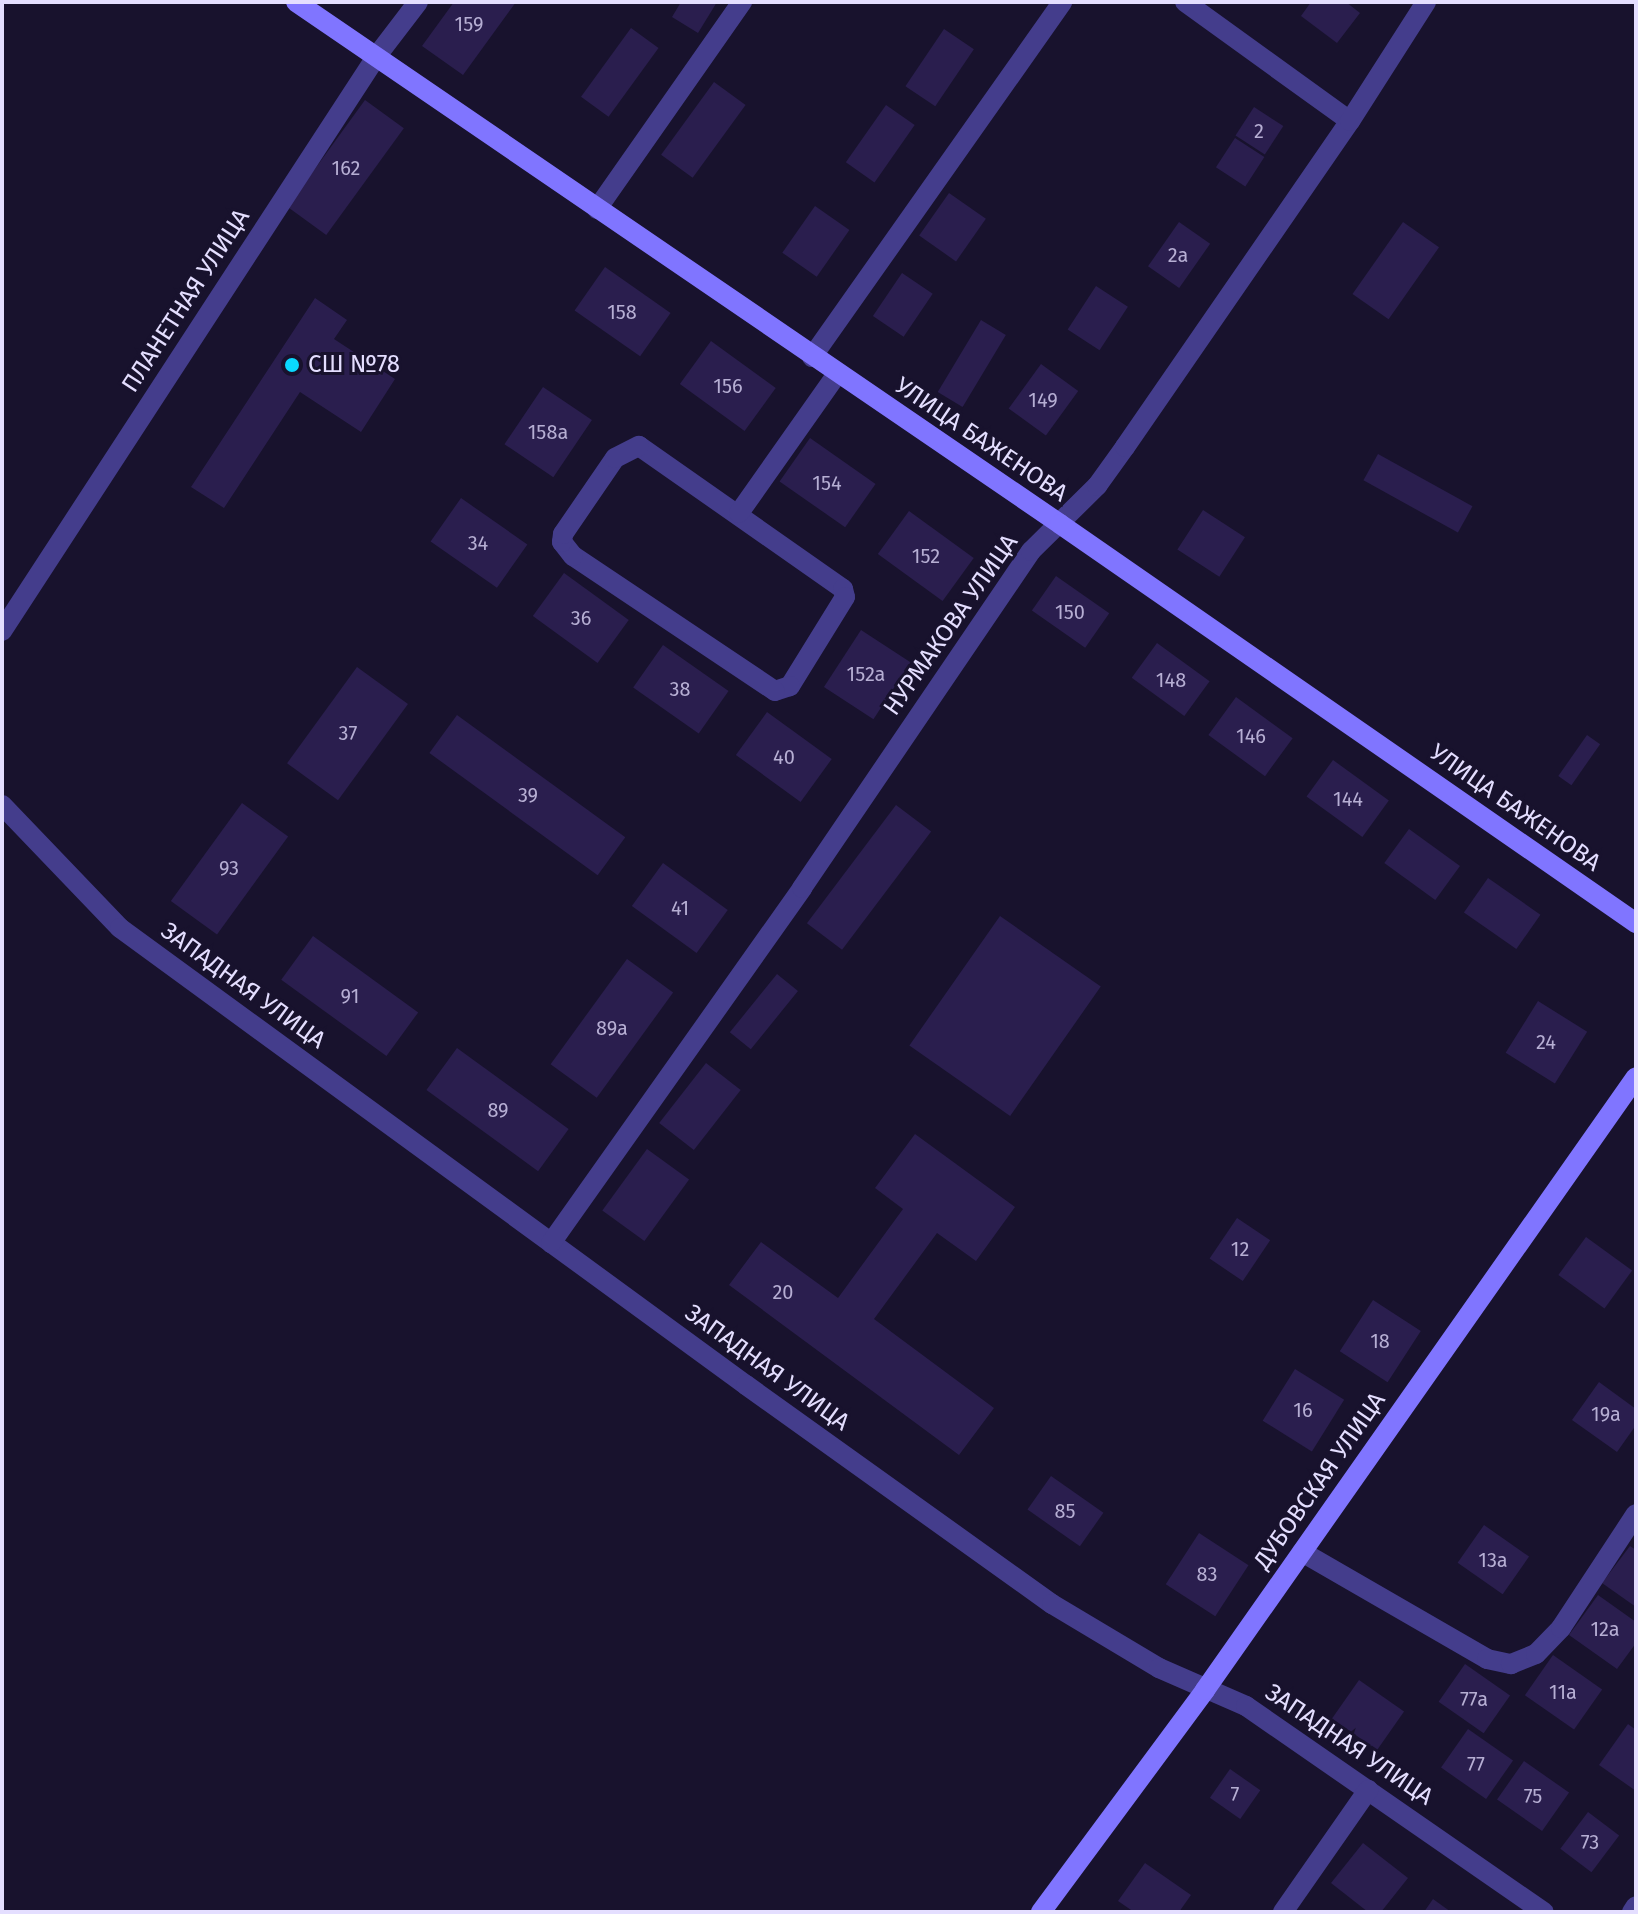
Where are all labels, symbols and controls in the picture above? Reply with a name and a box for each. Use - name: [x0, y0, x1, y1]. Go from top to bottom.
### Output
- house number: 159: [455, 12, 483, 36]
- house number: 2: [1254, 119, 1264, 143]
- house number: 162: [332, 156, 360, 180]
- street label: ПЛАНЕТНАЯ УЛИЦА: [116, 204, 256, 398]
- house number: 2а: [1168, 243, 1188, 267]
- house number: 158: [607, 300, 637, 324]
- place label: СШ №78: [308, 351, 400, 379]
- marker: СШ №78: [283, 356, 301, 374]
- street label: УЛИЦА БАЖЕНОВА: [889, 372, 1073, 508]
- house number: 156: [713, 374, 743, 398]
- house number: 149: [1028, 388, 1058, 412]
- house number: 158а: [528, 420, 568, 444]
- house number: 154: [812, 471, 842, 495]
- street label: НУРМАКОВА УЛИЦА: [878, 529, 1024, 721]
- house number: 34: [468, 531, 488, 555]
- house number: 152: [912, 544, 940, 568]
- house number: 150: [1055, 600, 1085, 624]
- house number: 36: [571, 606, 591, 630]
- house number: 152а: [846, 662, 886, 686]
- house number: 148: [1156, 668, 1186, 692]
- house number: 38: [670, 677, 690, 701]
- house number: 37: [339, 721, 357, 745]
- house number: 146: [1236, 724, 1266, 748]
- street label: УЛИЦА БАЖЕНОВА: [1424, 738, 1606, 878]
- house number: 40: [773, 745, 795, 769]
- house number: 39: [518, 783, 538, 807]
- house number: 144: [1333, 787, 1363, 811]
- house number: 93: [219, 856, 239, 880]
- house number: 41: [671, 896, 689, 920]
- street label: ЗАПАДНАЯ УЛИЦА: [155, 917, 331, 1055]
- house number: 91: [341, 984, 359, 1008]
- house number: 89а: [596, 1016, 628, 1040]
- house number: 24: [1536, 1030, 1556, 1054]
- house number: 89: [487, 1098, 509, 1122]
- house number: 12: [1231, 1237, 1249, 1261]
- house number: 20: [772, 1280, 794, 1304]
- street label: ЗАПАДНАЯ УЛИЦА: [679, 1299, 855, 1437]
- house number: 18: [1370, 1329, 1390, 1353]
- street label: ДУБОВСКАЯ УЛИЦА: [1248, 1387, 1392, 1575]
- house number: 16: [1293, 1398, 1313, 1422]
- house number: 19а: [1591, 1402, 1621, 1426]
- house number: 85: [1054, 1499, 1076, 1523]
- house number: 13а: [1478, 1548, 1508, 1572]
- house number: 83: [1197, 1562, 1217, 1586]
- house number: 12а: [1590, 1617, 1620, 1641]
- street label: ЗАПАДНАЯ УЛИЦА: [1260, 1678, 1438, 1812]
- house number: 11а: [1549, 1680, 1577, 1704]
- house number: 77а: [1460, 1687, 1488, 1711]
- house number: 77: [1467, 1752, 1485, 1776]
- house number: 7: [1231, 1782, 1239, 1806]
- house number: 75: [1524, 1784, 1542, 1808]
- house number: 73: [1581, 1830, 1599, 1854]

